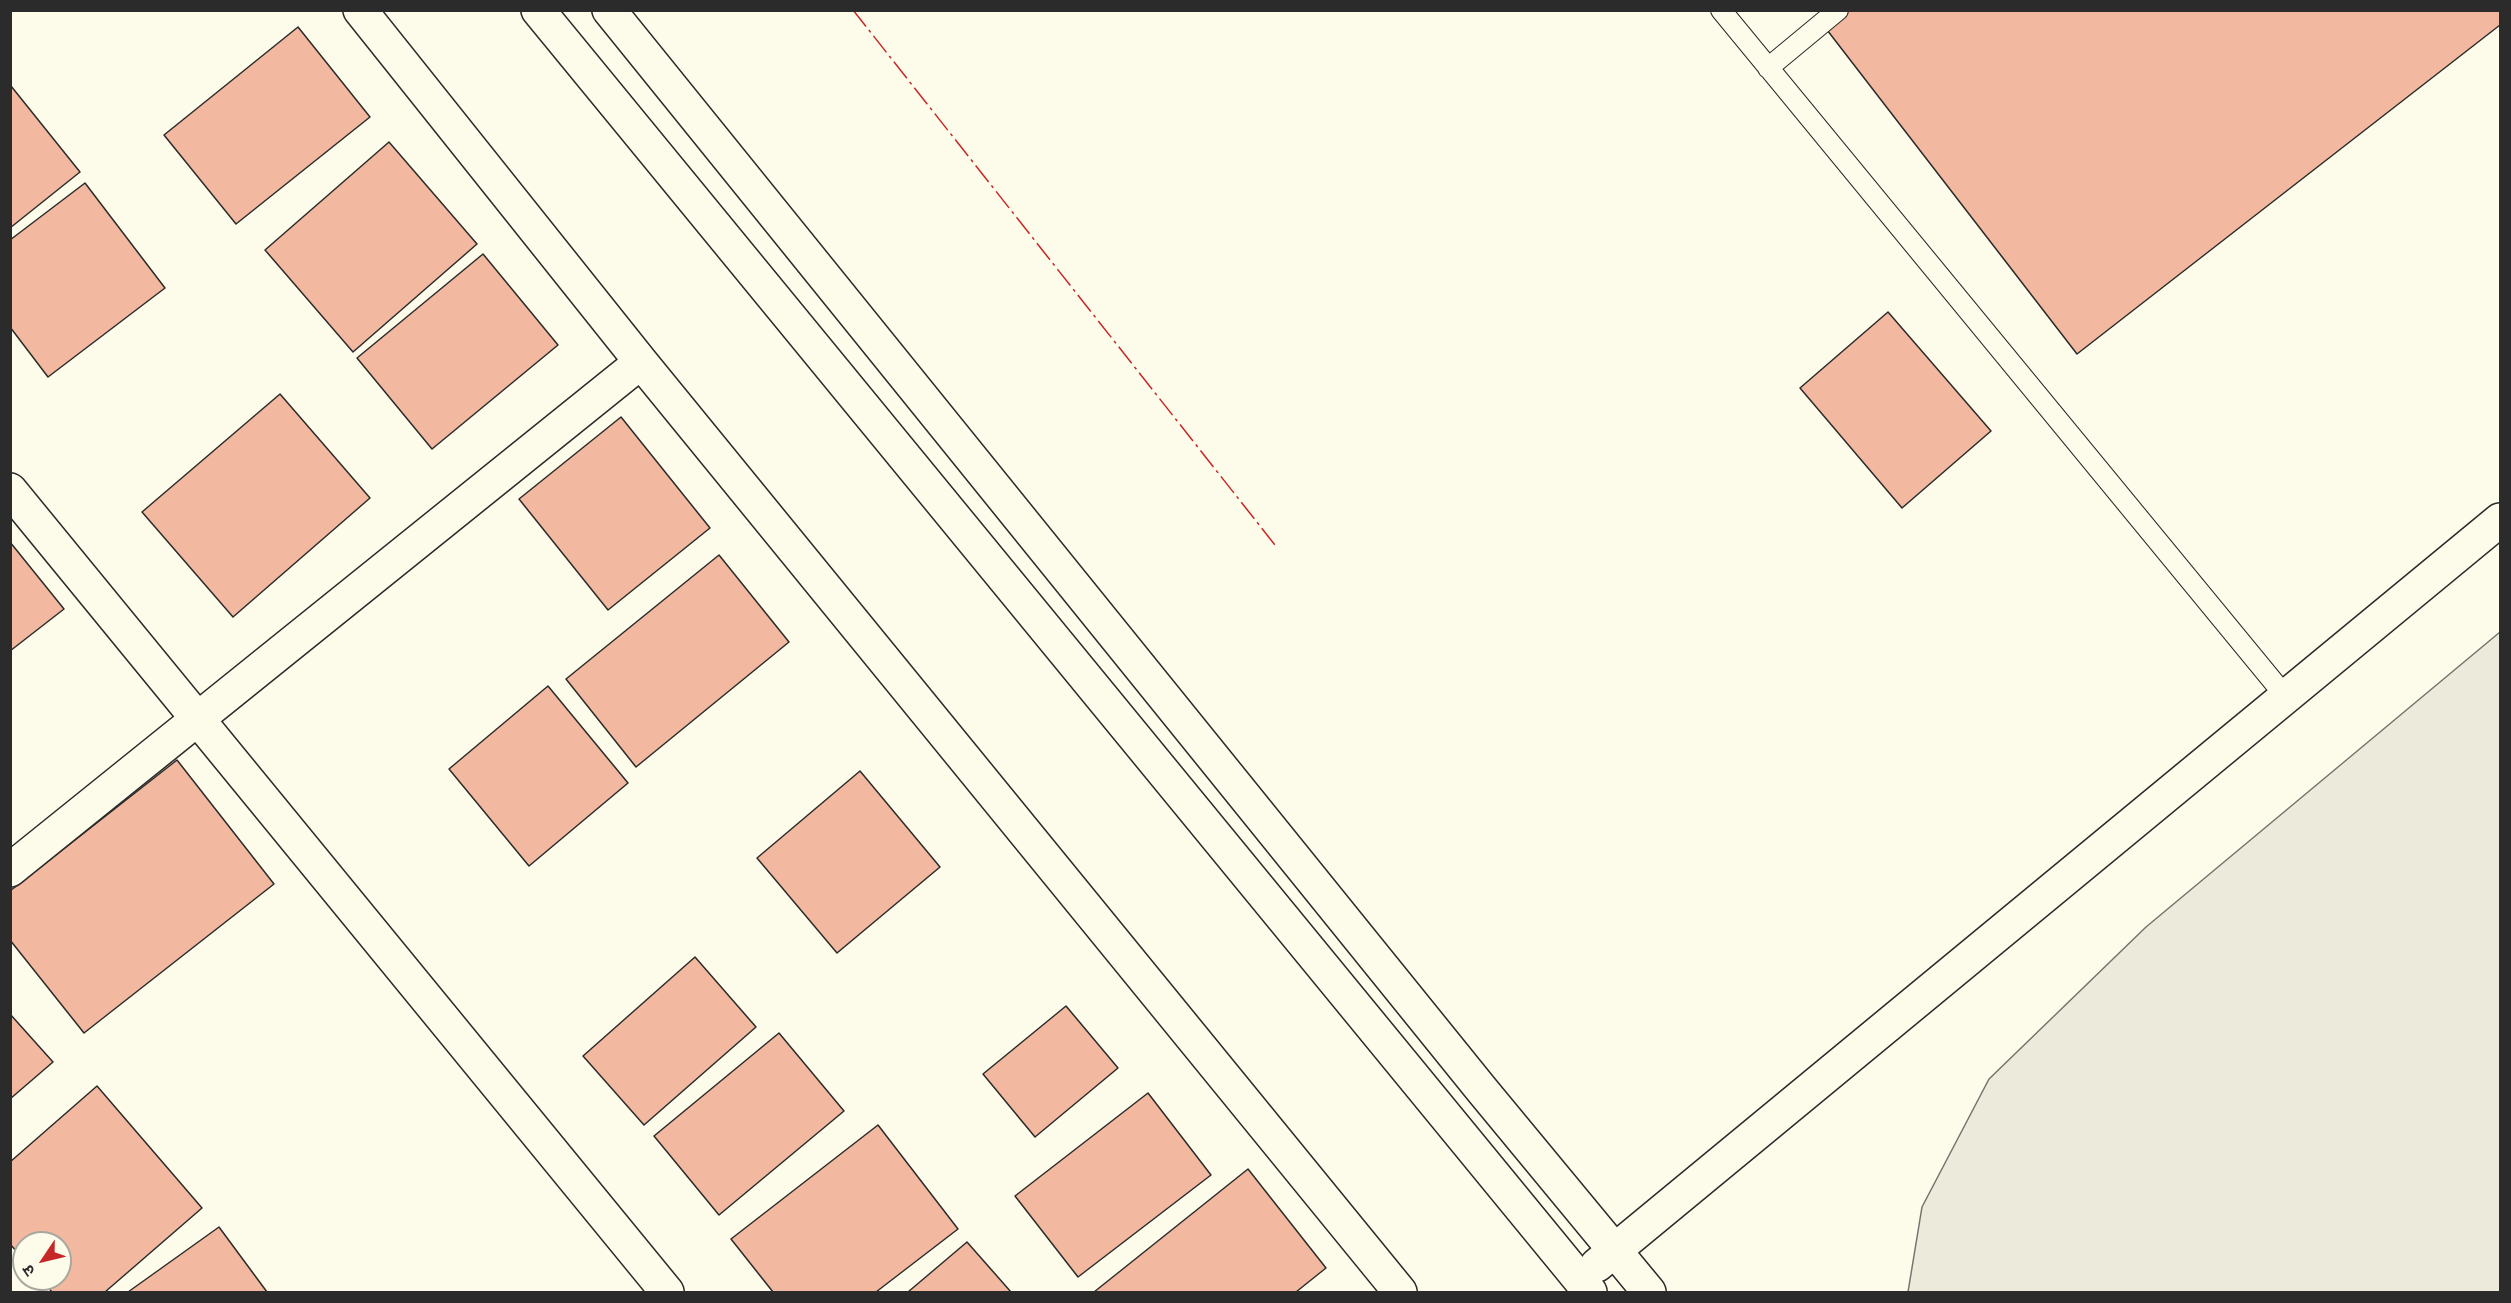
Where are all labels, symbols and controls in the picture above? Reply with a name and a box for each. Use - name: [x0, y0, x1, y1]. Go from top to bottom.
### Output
- north arrow: [12, 1231, 72, 1291]
- text: उ: [17, 1261, 40, 1280]

